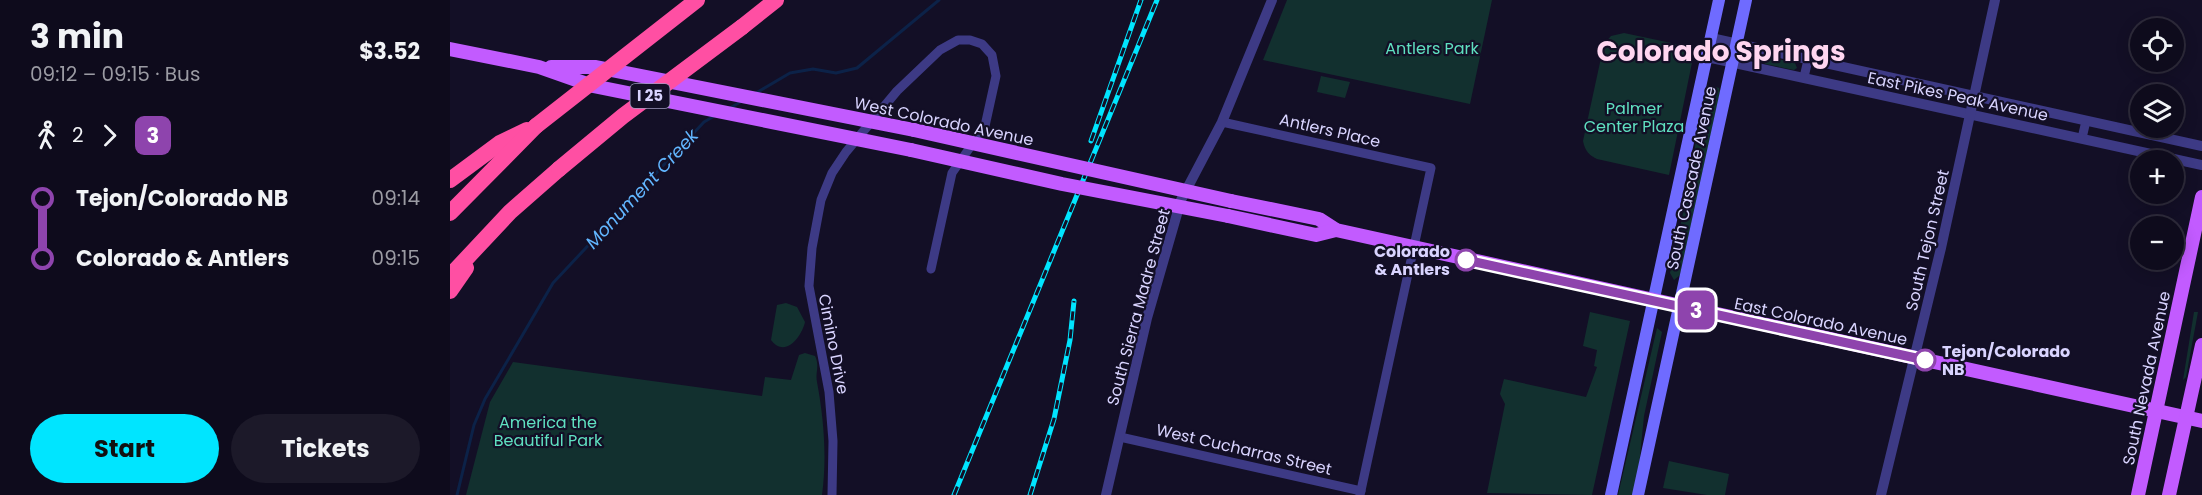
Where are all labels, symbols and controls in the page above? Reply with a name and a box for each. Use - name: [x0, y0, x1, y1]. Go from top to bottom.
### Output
- text: 3 min: [30, 13, 124, 60]
- map controls: [2130, 18, 2184, 270]
- button: locate: [2130, 18, 2184, 72]
- district label: Colorado Springs: [1596, 32, 1846, 71]
- text: $3.52: [359, 36, 420, 67]
- park label: Antlers Park: [1385, 37, 1480, 60]
- text: 09:12 – 09:15 · Bus: [30, 60, 200, 88]
- street label: East Pikes Peak Avenue: [1865, 66, 2050, 127]
- road number: I 25: [630, 84, 670, 108]
- street label: South Cascade Avenue: [1661, 84, 1722, 272]
- button: layers: [2130, 84, 2184, 138]
- street label: West Colorado Avenue: [852, 91, 1036, 152]
- park label: Palmer Center Plaza: [1584, 97, 1684, 138]
- street label: Antlers Place: [1277, 108, 1383, 153]
- icon: walk: [30, 119, 63, 152]
- icon: forward: [93, 119, 126, 152]
- text: 2: [72, 121, 84, 149]
- text: 3: [147, 121, 159, 150]
- water label: Monument Creek: [579, 123, 704, 254]
- button: +: [2130, 150, 2184, 204]
- street label: South Tejon Street: [1900, 167, 1955, 313]
- text: Tejon/Colorado NB: [76, 183, 288, 214]
- text: 09:14: [372, 184, 420, 212]
- street label: South Sierra Madre Street: [1101, 206, 1176, 408]
- button: −: [2130, 216, 2184, 270]
- place label: Colorado & Antlers: [1374, 240, 1450, 281]
- text: Colorado & Antlers: [76, 243, 289, 274]
- text: 09:15: [372, 244, 420, 272]
- marker: Colorado & Antlers: [1455, 249, 1477, 271]
- street label: South Nevada Avenue: [2117, 289, 2176, 467]
- line badge: 3: [1676, 290, 1716, 330]
- street label: Cimino Drive: [813, 292, 855, 396]
- street label: East Colorado Avenue: [1732, 292, 1910, 351]
- text: 3: [1690, 296, 1702, 325]
- place label: Tejon/Colorado NB: [1942, 340, 2070, 381]
- marker: Tejon/Colorado NB: [1914, 349, 1936, 371]
- park label: America the Beautiful Park: [494, 411, 603, 452]
- button: Start: [30, 414, 219, 483]
- button: Tickets: [231, 414, 420, 483]
- street label: West Cucharras Street: [1154, 418, 1334, 481]

